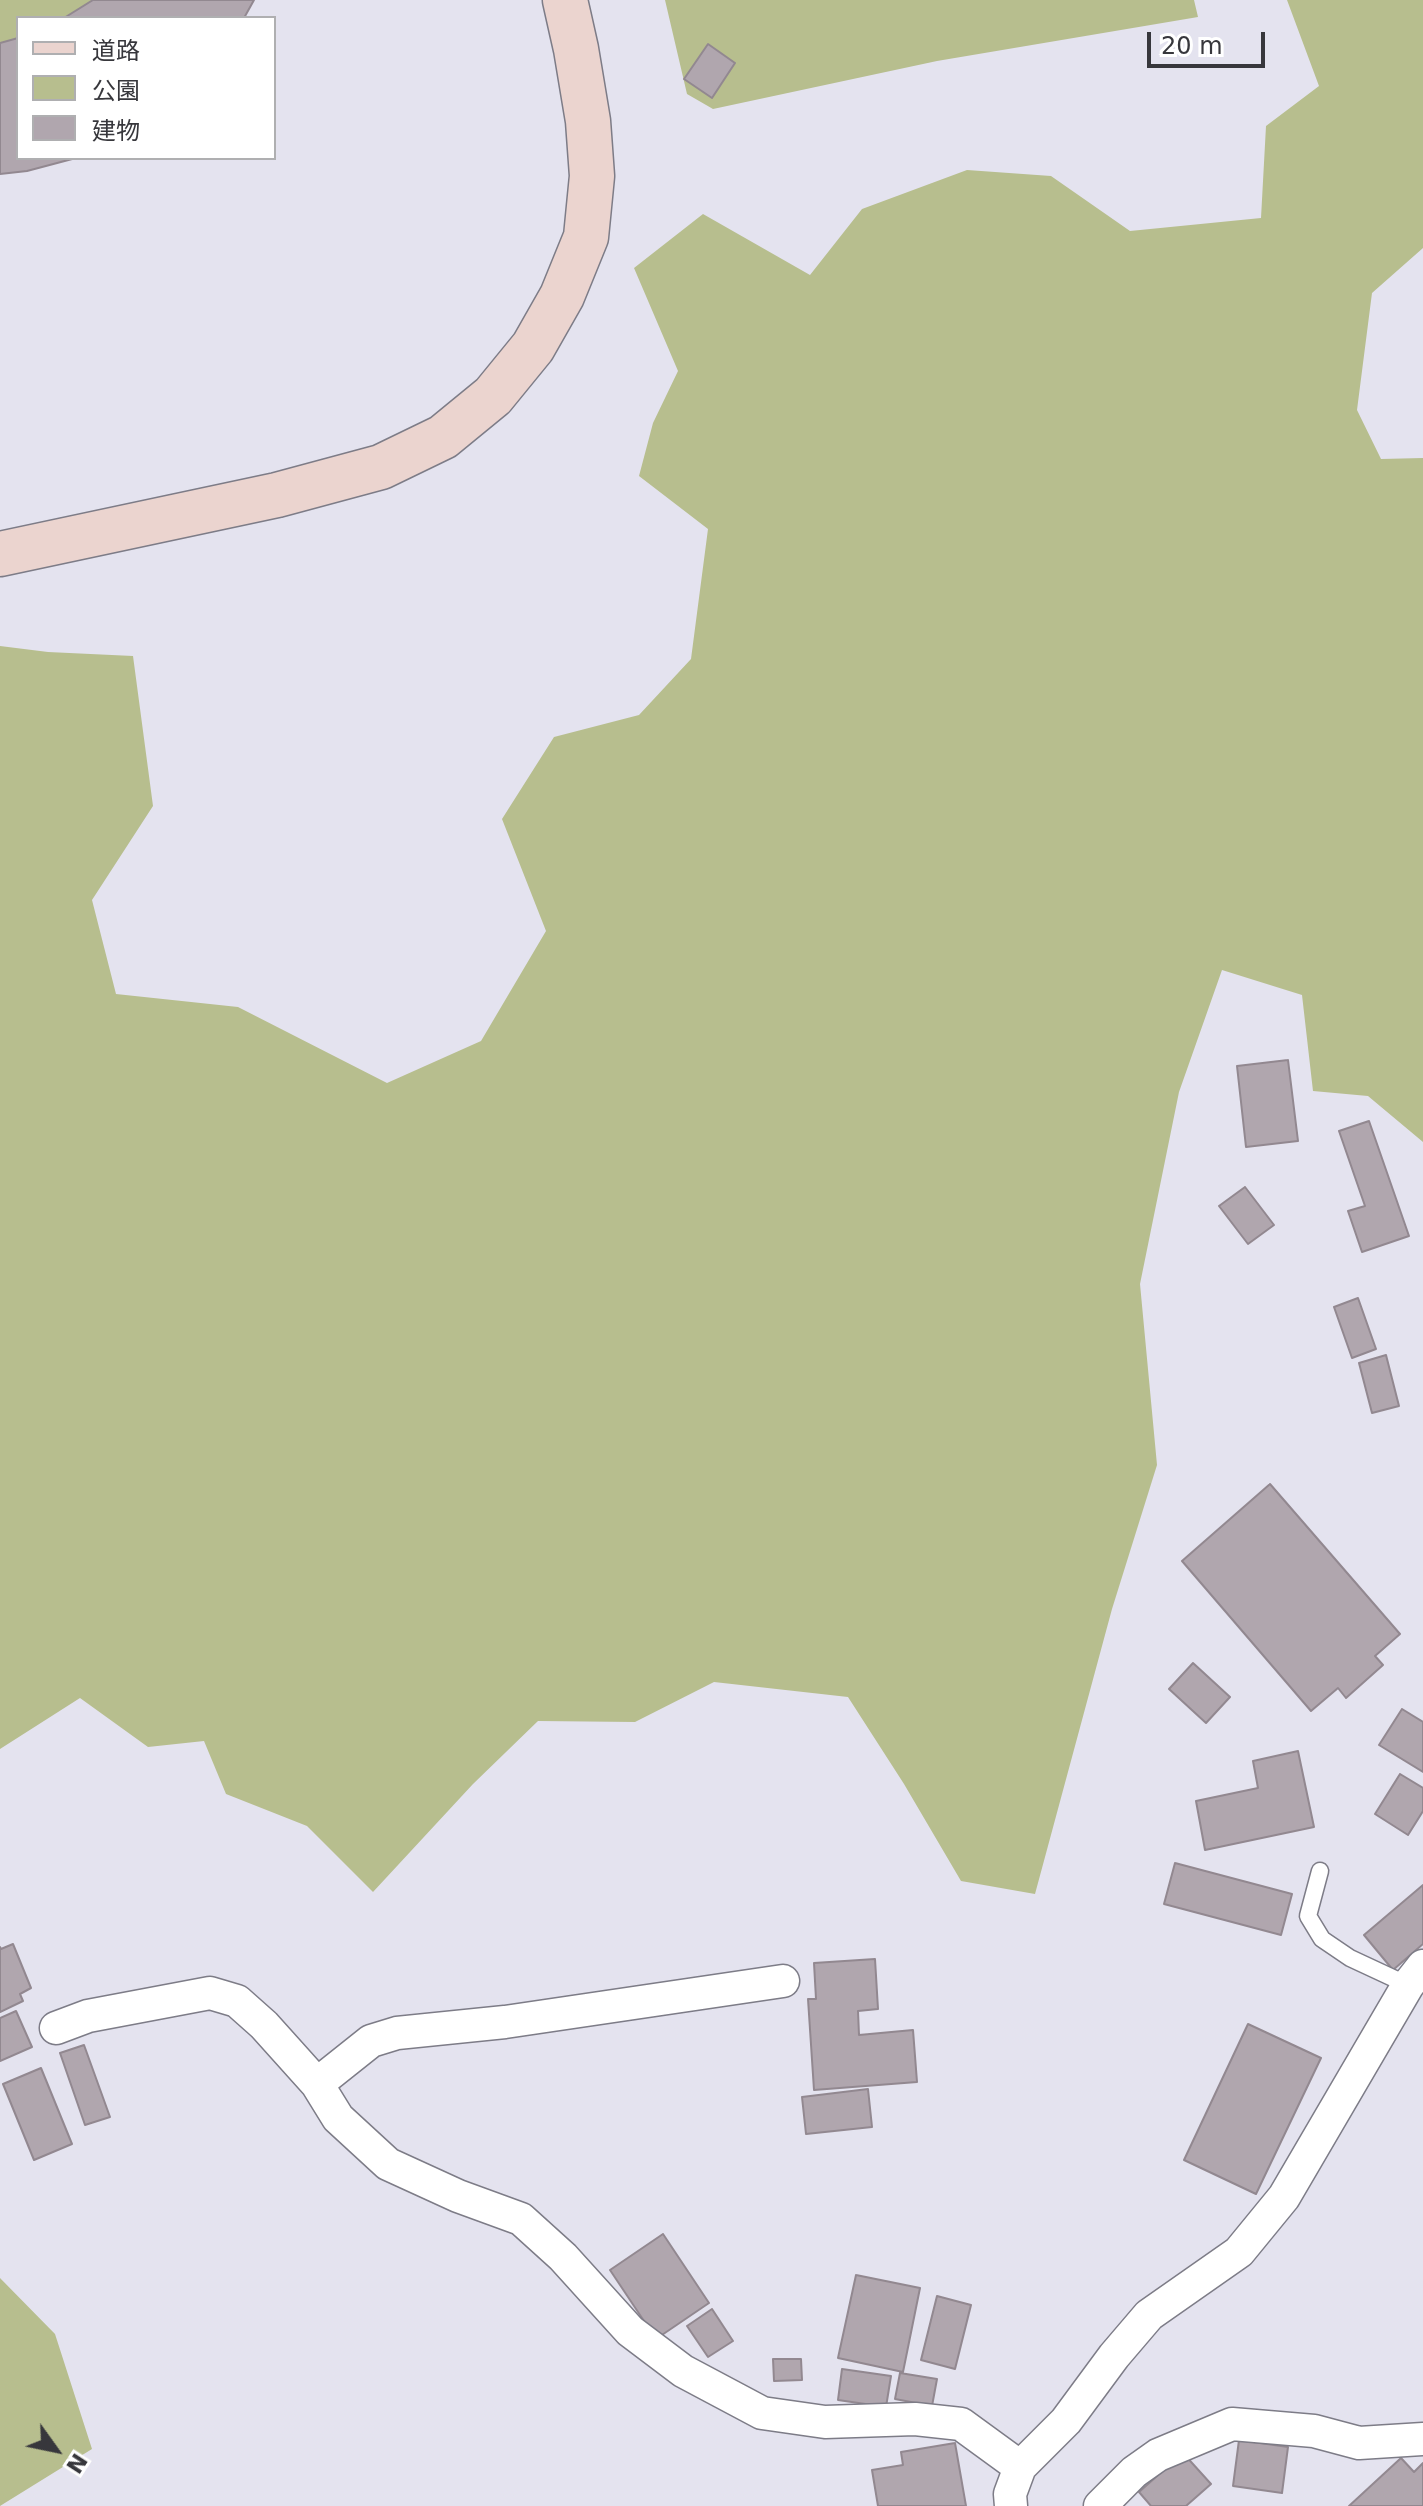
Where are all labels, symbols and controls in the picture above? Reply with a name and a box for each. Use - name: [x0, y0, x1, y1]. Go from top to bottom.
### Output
- legend: [16, 16, 276, 160]
- scale bar: [1151, 16, 1269, 66]
- text: 20 m: [1161, 32, 1223, 60]
- text: 道路: [92, 37, 140, 65]
- text: 公園: [92, 77, 140, 105]
- text: 建物: [92, 117, 140, 145]
- north arrow: [16, 2410, 96, 2490]
- text: N: [61, 2449, 92, 2478]

